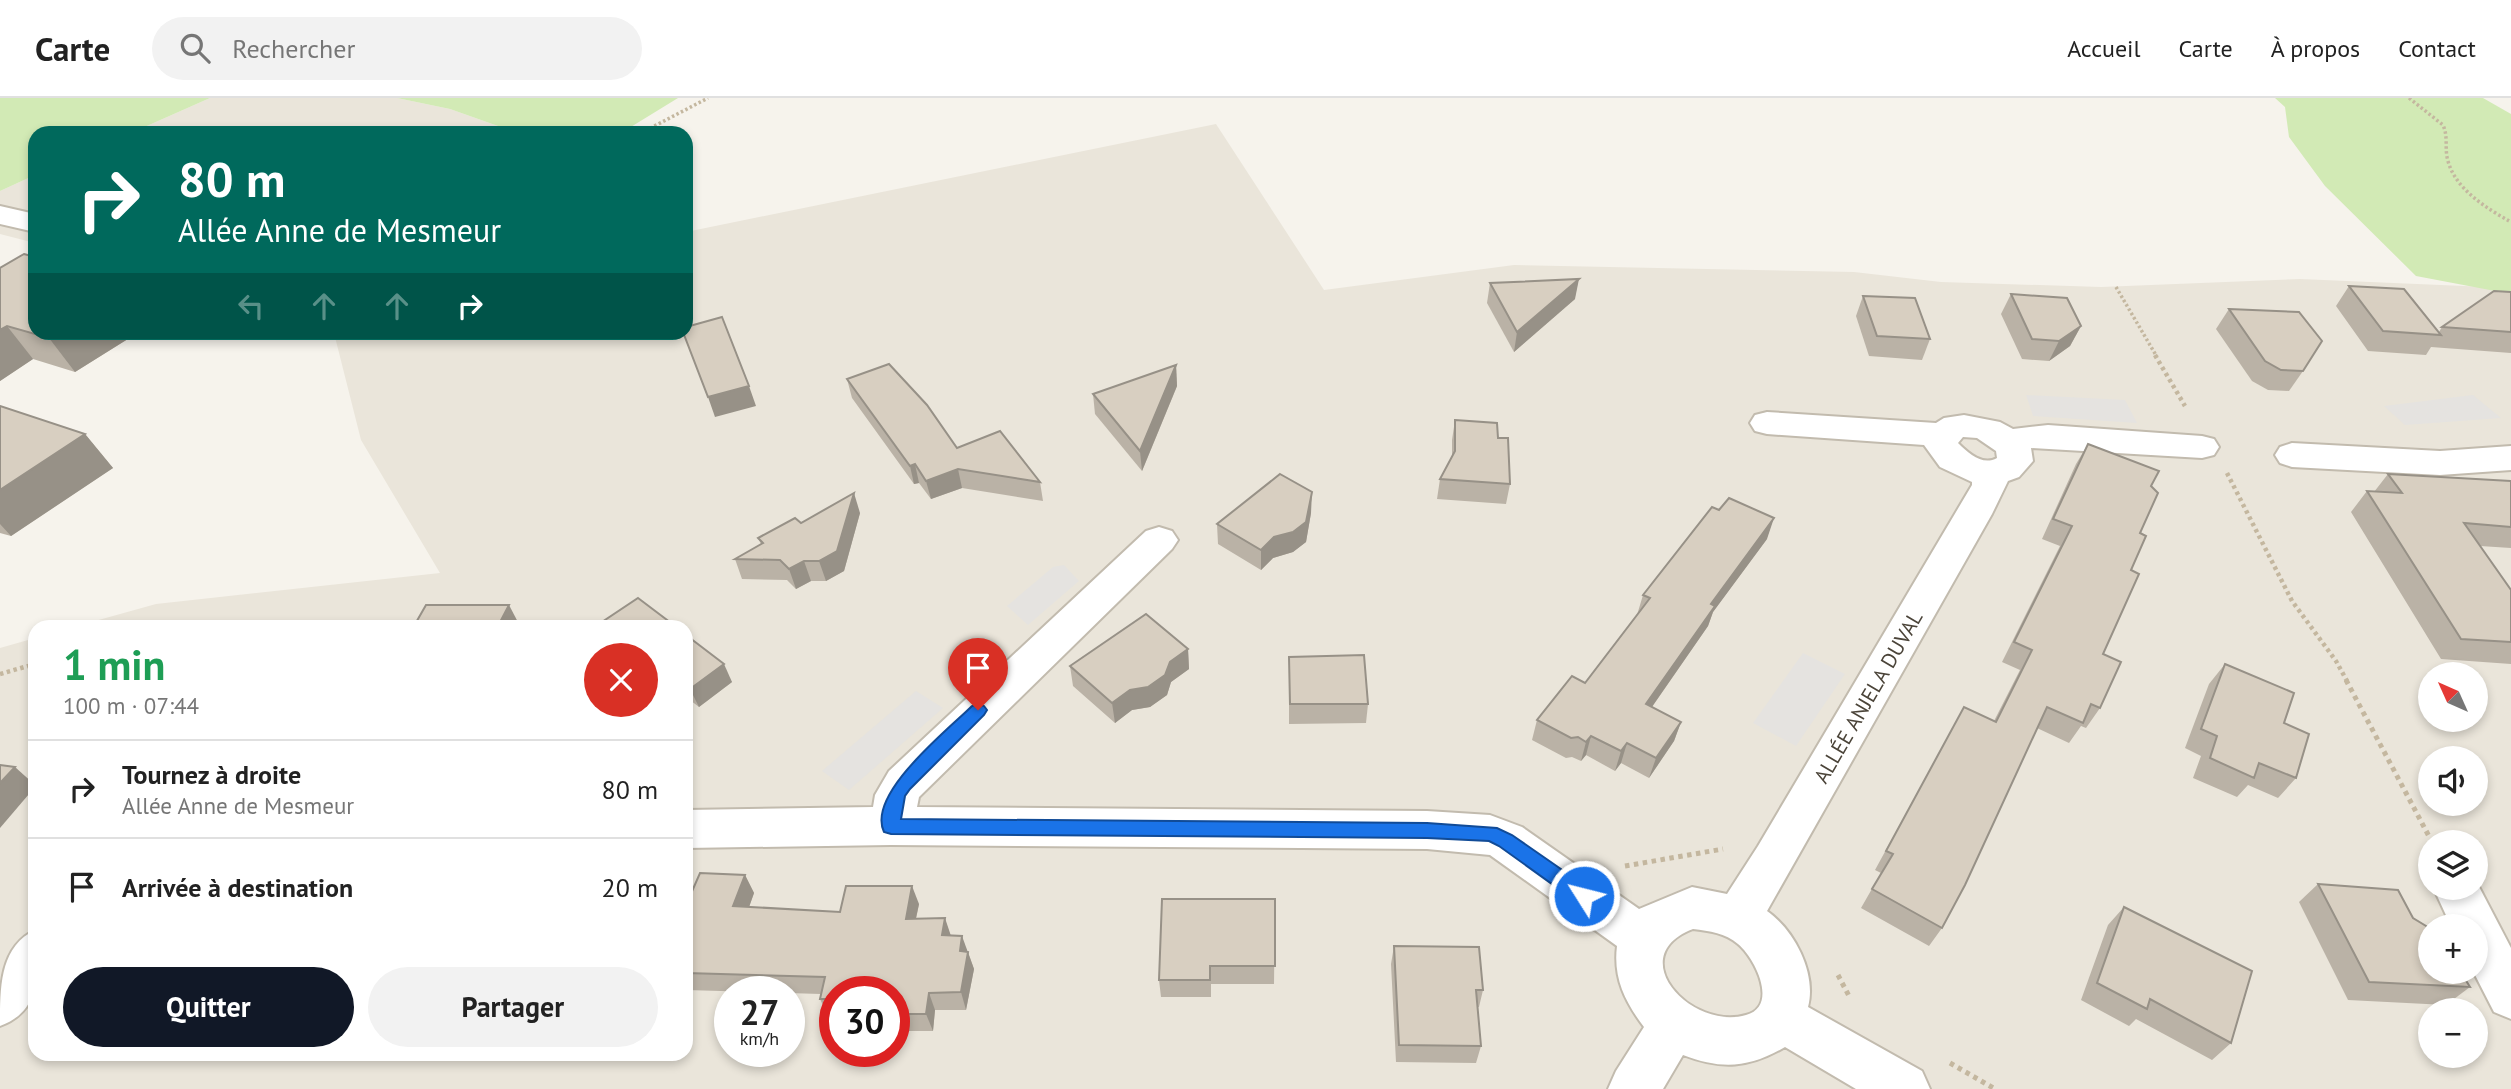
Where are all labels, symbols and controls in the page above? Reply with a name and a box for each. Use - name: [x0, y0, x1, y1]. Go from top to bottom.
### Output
- search box: [152, 17, 642, 80]
- text: Carte: [35, 27, 110, 70]
- icon: search: [176, 29, 214, 67]
- text: Rechercher: [232, 32, 355, 65]
- text: Accueil: [2067, 33, 2141, 64]
- text: Carte: [2179, 33, 2233, 64]
- text: À propos: [2271, 33, 2360, 64]
- text: Contact: [2398, 33, 2476, 64]
- text: 80 m: [178, 147, 285, 211]
- icon: right: [63, 154, 154, 245]
- text: Allée Anne de Mesmeur: [178, 209, 501, 251]
- icon: left: [232, 287, 270, 325]
- icon: ahead: [305, 287, 343, 325]
- icon: ahead: [378, 287, 416, 325]
- icon: right: [451, 287, 489, 325]
- street label: ALLÉE ANJELA DUVAL: [1808, 606, 1928, 788]
- text: 1 min: [63, 637, 165, 692]
- pin: [948, 638, 1008, 710]
- button: close: [584, 643, 658, 717]
- icon: arrive: [959, 649, 997, 687]
- north arrow: [2418, 662, 2488, 732]
- map controls: [2418, 662, 2488, 1068]
- text: 100 m · 07:44: [63, 691, 199, 720]
- button: sound: [2418, 746, 2488, 816]
- text: Tournez à droite: [122, 758, 301, 791]
- icon: right: [63, 770, 101, 808]
- text: 80 m: [602, 773, 658, 806]
- text: Allée Anne de Mesmeur: [122, 791, 354, 820]
- button: layers: [2418, 830, 2488, 900]
- position arrow: [1547, 859, 1621, 933]
- icon: arrive: [63, 868, 101, 906]
- text: Arrivée à destination: [122, 871, 353, 904]
- text: 20 m: [602, 871, 658, 904]
- button: +: [2418, 914, 2488, 984]
- button: Quitter: [63, 967, 354, 1047]
- button: Partager: [368, 967, 658, 1047]
- speed limit sign: 30: [819, 976, 910, 1067]
- text: 27: [740, 989, 779, 1035]
- button: −: [2418, 998, 2488, 1068]
- text: km/h: [740, 1027, 779, 1050]

